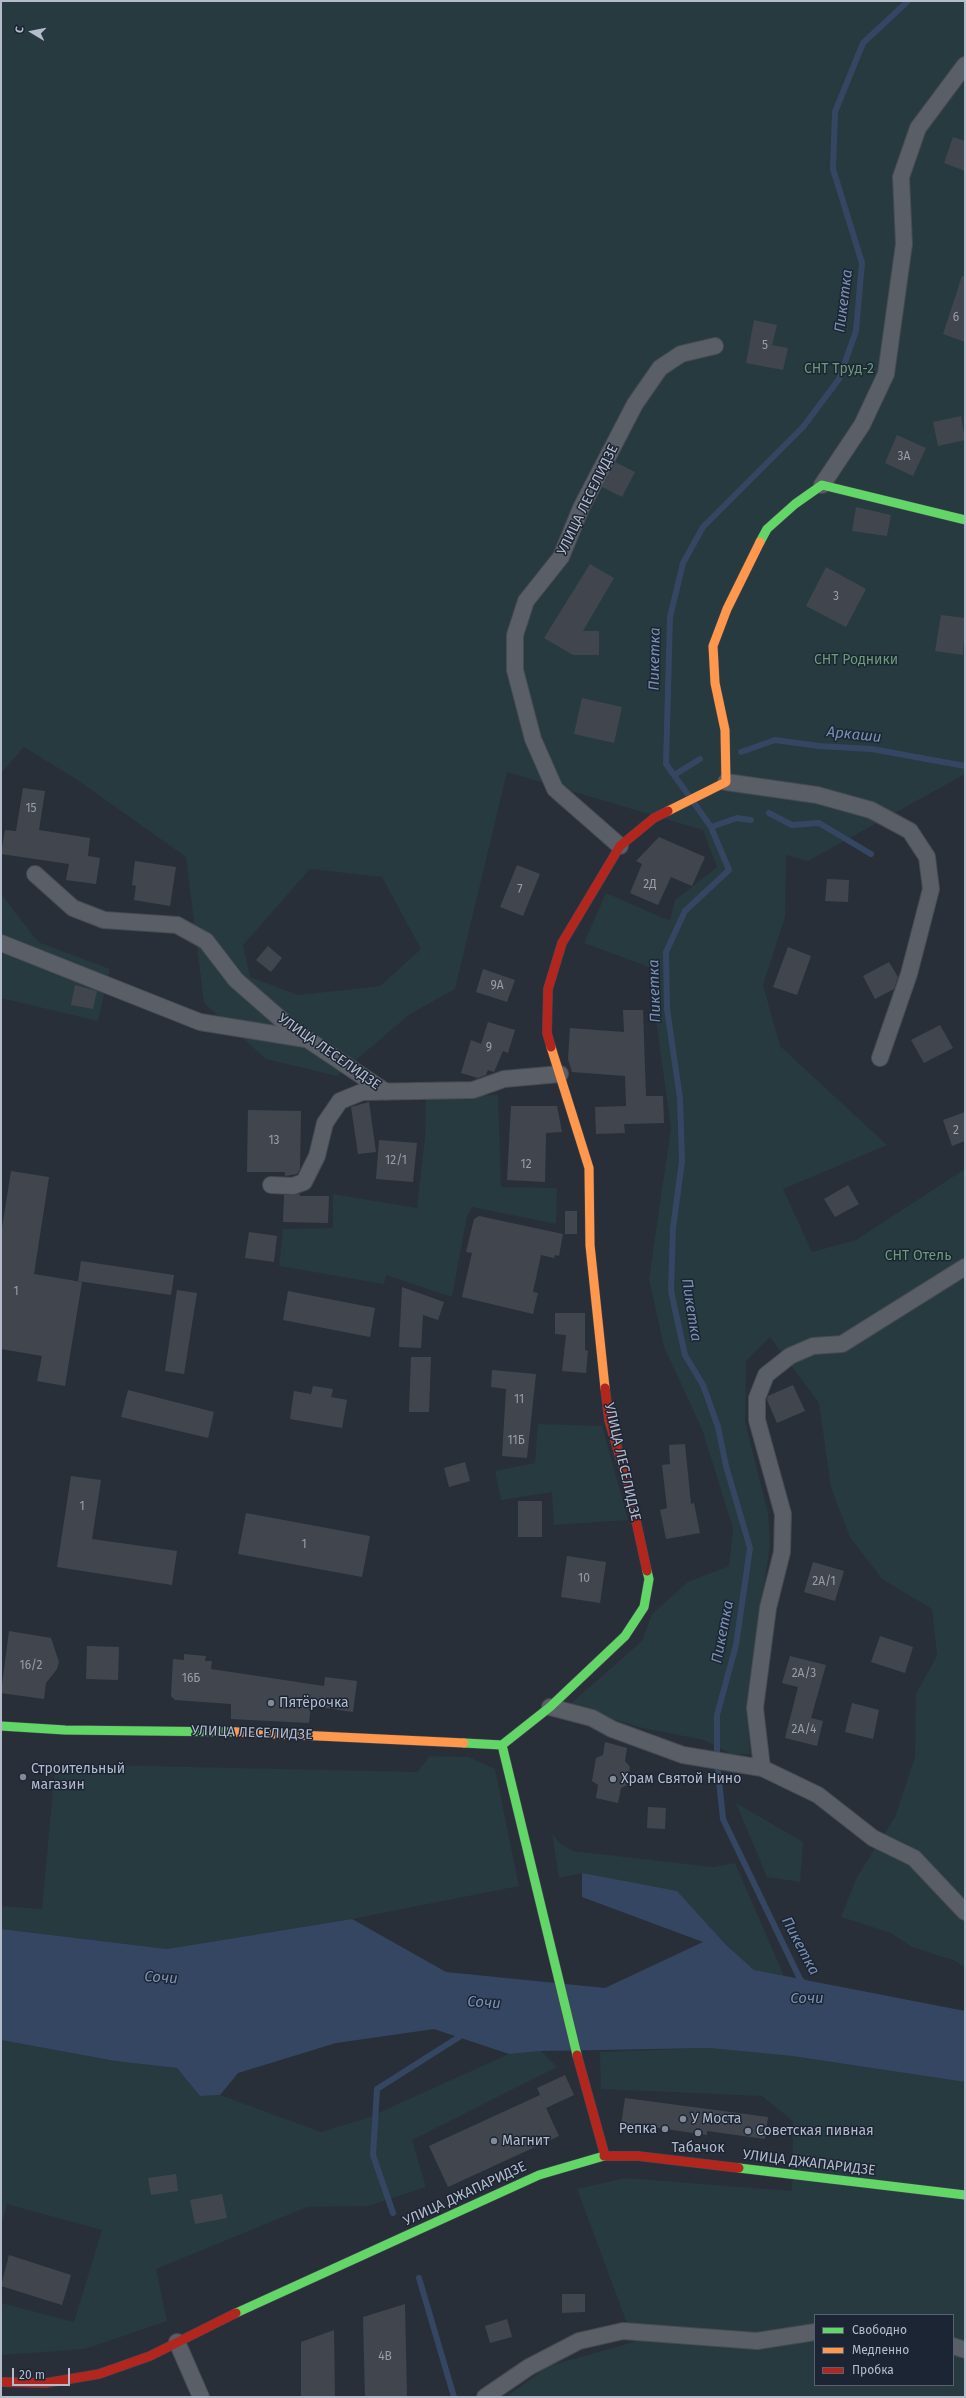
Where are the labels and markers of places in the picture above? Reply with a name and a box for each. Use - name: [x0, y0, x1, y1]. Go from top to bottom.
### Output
- place label: Пятёрочка: [279, 1695, 349, 1711]
- marker: Пятёрочка: [266, 1698, 276, 1708]
- place label: Строительный магазин: [31, 1761, 125, 1794]
- place label: Храм Святой Нино: [621, 1771, 741, 1787]
- marker: Строительный магазин: [18, 1772, 28, 1782]
- marker: Храм Святой Нино: [608, 1774, 618, 1784]
- place label: У Моста: [691, 2111, 741, 2127]
- marker: У Моста: [678, 2114, 688, 2124]
- place label: Репка: [619, 2121, 657, 2137]
- place label: Советская пивная: [756, 2123, 874, 2139]
- marker: Репка: [660, 2124, 670, 2134]
- marker: Советская пивная: [743, 2126, 753, 2136]
- marker: Табачок: [693, 2128, 703, 2138]
- place label: Магнит: [502, 2133, 550, 2149]
- marker: Магнит: [489, 2136, 499, 2146]
- place label: Табачок: [672, 2140, 724, 2156]

